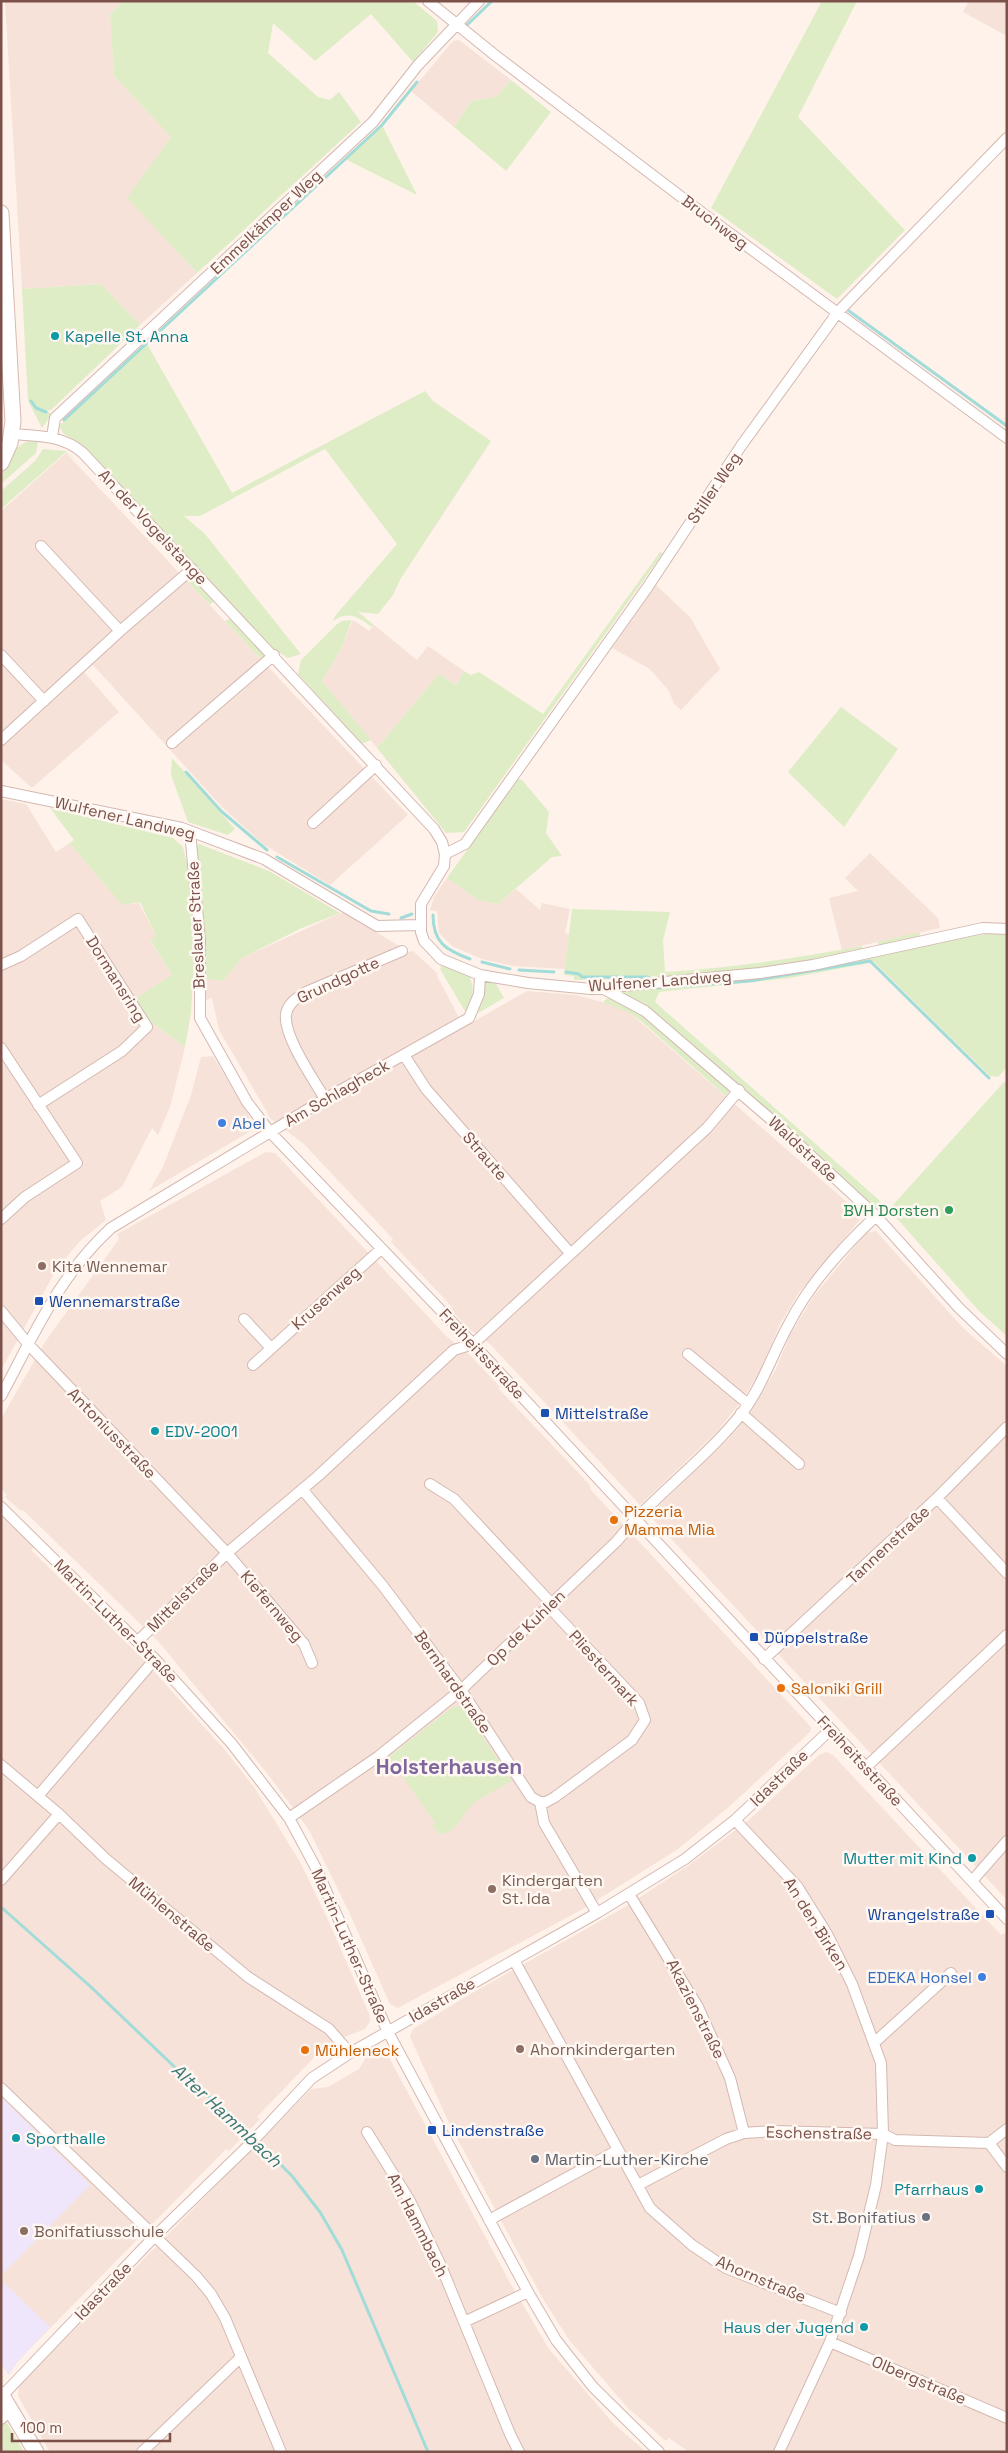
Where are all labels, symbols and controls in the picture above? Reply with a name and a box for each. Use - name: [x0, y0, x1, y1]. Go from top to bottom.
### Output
- street label: Emmelkämper Weg: [206, 165, 326, 279]
- street label: Bruchweg: [677, 190, 753, 254]
- place label: Kapelle St. Anna: [65, 326, 189, 347]
- marker: Kapelle St. Anna: [49, 330, 61, 342]
- street label: Stiller Weg: [682, 448, 746, 528]
- street label: An der Vogelstange: [94, 465, 212, 589]
- street label: Wulfener Landweg: [53, 792, 197, 844]
- street label: Breslauer Straße: [182, 860, 210, 990]
- street label: Dormansring: [81, 932, 151, 1026]
- street label: Grundgotte: [293, 952, 383, 1008]
- street label: Wulfener Landweg: [588, 966, 732, 996]
- street label: Am Schlagheck: [281, 1054, 394, 1132]
- street label: Waldstraße: [764, 1112, 842, 1186]
- place label: Abel: [232, 1113, 266, 1134]
- marker: Abel: [216, 1117, 228, 1129]
- street label: Straute: [458, 1127, 512, 1185]
- place label: BVH Dorsten: [843, 1200, 939, 1221]
- marker: BVH Dorsten: [943, 1204, 955, 1216]
- place label: Kita Wennemar: [52, 1256, 168, 1277]
- marker: Kita Wennemar: [36, 1260, 48, 1272]
- street label: Krusenweg: [287, 1262, 365, 1334]
- place label: Wennemarstraße: [49, 1291, 180, 1312]
- marker: Wennemarstraße: [33, 1295, 45, 1307]
- street label: Freiheitsstraße: [434, 1304, 530, 1404]
- street label: Antoniusstraße: [63, 1383, 161, 1483]
- place label: Mittelstraße: [555, 1403, 649, 1424]
- marker: Mittelstraße: [539, 1407, 551, 1419]
- place label: EDV-2001: [165, 1421, 238, 1442]
- marker: EDV-2001: [149, 1425, 161, 1437]
- place label: Pizzeria Mamma Mia: [624, 1501, 715, 1540]
- street label: Tannenstraße: [842, 1501, 934, 1589]
- marker: Pizzeria Mamma Mia: [608, 1514, 620, 1526]
- street label: Martin-Luther-Straße: [49, 1554, 183, 1688]
- street label: Mittelstraße: [142, 1555, 224, 1637]
- street label: Kiefernweg: [236, 1566, 308, 1646]
- street label: Op de Kuhlen: [482, 1585, 570, 1671]
- street label: Bernhardstraße: [410, 1626, 496, 1738]
- street label: Pliestermark: [564, 1626, 644, 1711]
- place label: Düppelstraße: [764, 1627, 869, 1648]
- marker: Düppelstraße: [748, 1631, 760, 1643]
- place label: Saloniki Grill: [791, 1678, 883, 1699]
- marker: Saloniki Grill: [775, 1682, 787, 1694]
- street label: Freiheitsstraße: [812, 1711, 908, 1811]
- street label: Idastraße: [745, 1745, 813, 1811]
- district label: Holsterhausen: [376, 1753, 522, 1780]
- place label: Mutter mit Kind: [843, 1848, 962, 1869]
- marker: Mutter mit Kind: [966, 1852, 978, 1864]
- street label: Martin-Luther-Straße: [306, 1865, 394, 2027]
- place label: Kindergarten St. Ida: [502, 1870, 603, 1909]
- street label: Mühlenstraße: [124, 1872, 220, 1956]
- street label: An den Birken: [779, 1874, 853, 1974]
- marker: Kindergarten St. Ida: [486, 1883, 498, 1895]
- place label: Wrangelstraße: [868, 1904, 980, 1925]
- marker: Wrangelstraße: [984, 1908, 996, 1920]
- street label: Akazienstraße: [662, 1956, 730, 2062]
- place label: EDEKA Honsel: [868, 1967, 972, 1988]
- marker: EDEKA Honsel: [976, 1971, 988, 1983]
- street label: Idastraße: [405, 1973, 479, 2027]
- place label: Ahornkindergarten: [530, 2039, 675, 2060]
- place label: Mühleneck: [315, 2040, 400, 2061]
- marker: Ahornkindergarten: [514, 2043, 526, 2055]
- marker: Mühleneck: [299, 2044, 311, 2056]
- water label: Alter Hammbach: [167, 2058, 288, 2173]
- place label: Lindenstraße: [442, 2120, 544, 2141]
- street label: Eschenstraße: [766, 2122, 872, 2144]
- marker: Lindenstraße: [426, 2124, 438, 2136]
- place label: Sporthalle: [26, 2128, 106, 2149]
- marker: Sporthalle: [10, 2132, 22, 2144]
- place label: Martin-Luther-Kirche: [545, 2149, 709, 2170]
- marker: Martin-Luther-Kirche: [529, 2153, 541, 2165]
- street label: Am Hammbach: [383, 2170, 453, 2280]
- place label: Pfarrhaus: [894, 2179, 969, 2200]
- marker: Pfarrhaus: [973, 2183, 985, 2195]
- place label: St. Bonifatius: [812, 2207, 916, 2228]
- marker: St. Bonifatius: [920, 2211, 932, 2223]
- place label: Bonifatiusschule: [34, 2221, 164, 2242]
- marker: Bonifatiusschule: [18, 2225, 30, 2237]
- street label: Ahornstraße: [713, 2251, 809, 2307]
- street label: Idastraße: [70, 2257, 136, 2325]
- place label: Haus der Jugend: [724, 2317, 854, 2338]
- marker: Haus der Jugend: [858, 2321, 870, 2333]
- street label: Olbergstraße: [869, 2351, 969, 2409]
- scale bar: [12, 2410, 170, 2442]
- text: 100 m: [20, 2418, 62, 2437]

